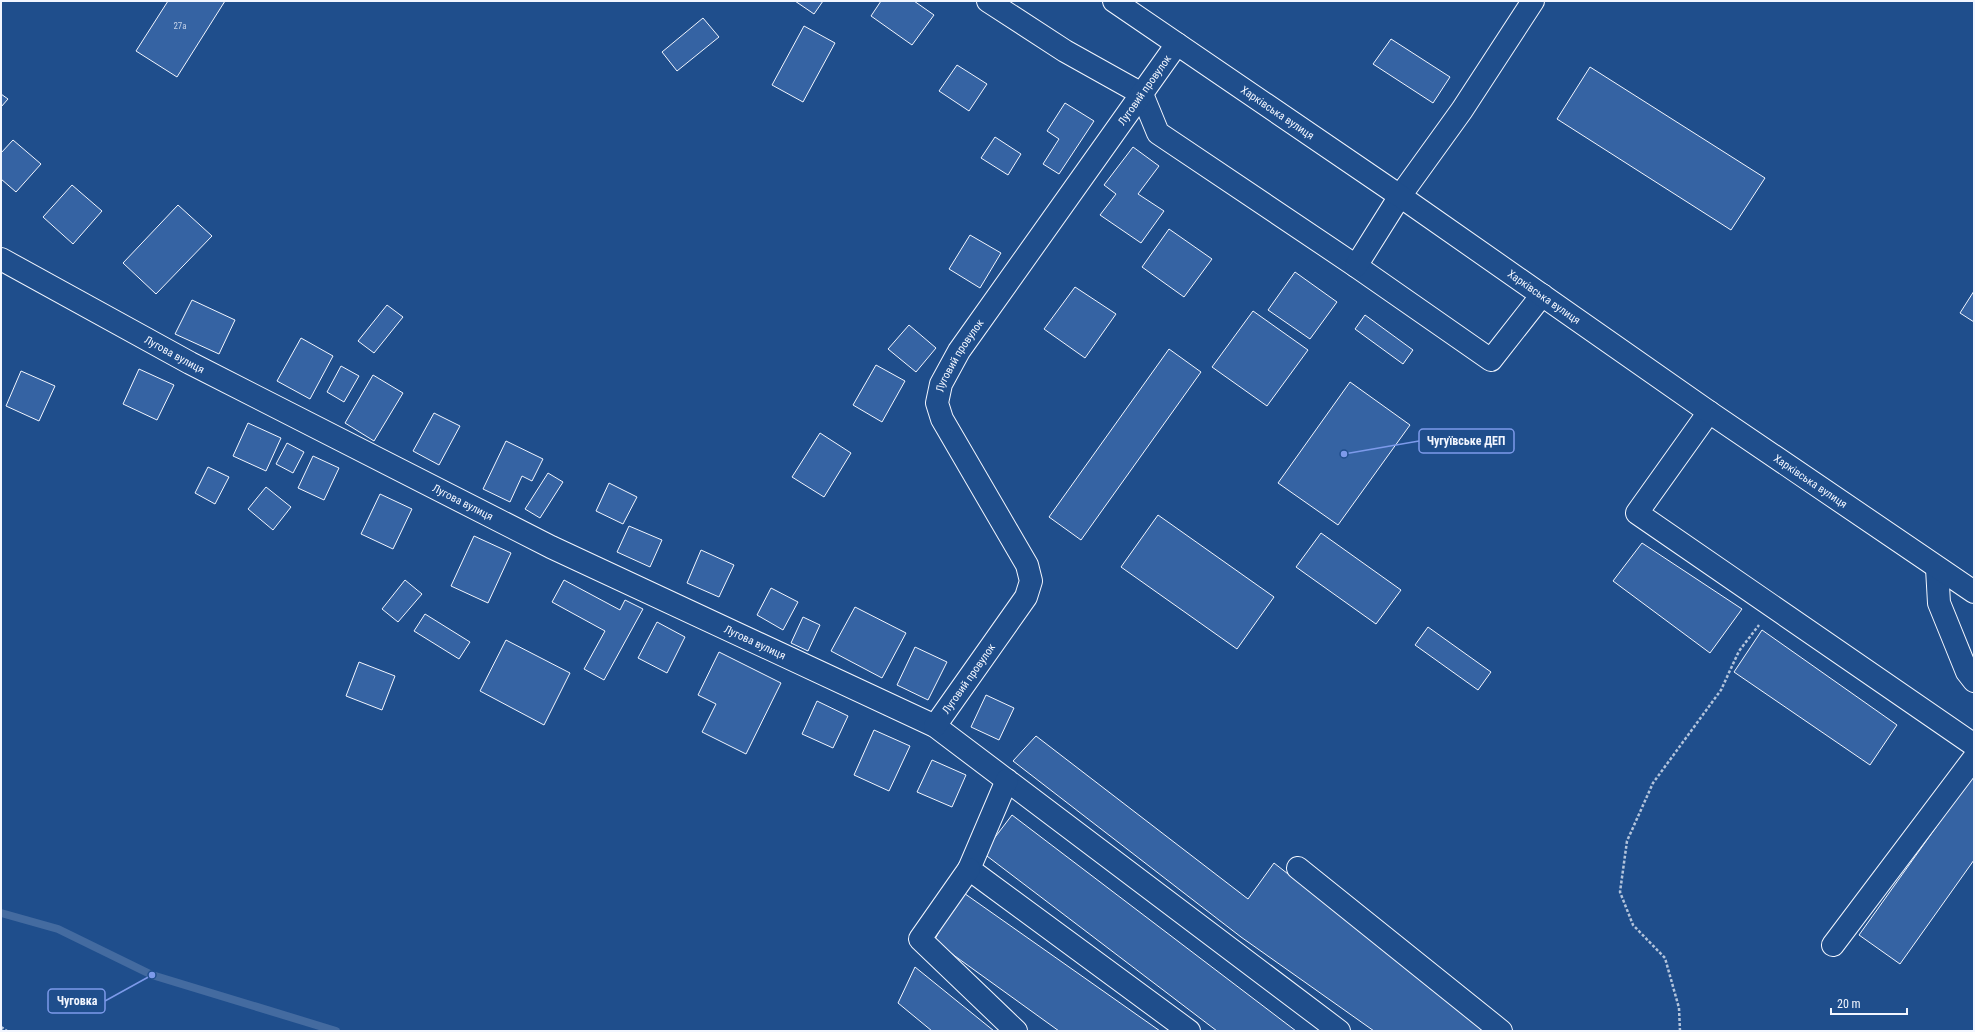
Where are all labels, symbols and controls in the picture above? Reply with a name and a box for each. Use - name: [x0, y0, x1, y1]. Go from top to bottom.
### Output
- house number: 27а: [173, 21, 187, 31]
- street label: Луговий провулок: [1115, 52, 1174, 128]
- street label: Харківська вулиця: [1238, 83, 1317, 142]
- street label: Харківська вулиця: [1505, 267, 1583, 327]
- street label: Луговий провулок: [933, 316, 987, 393]
- street label: Лугова вулиця: [142, 333, 207, 376]
- callout: Чугуївське ДЕП: [1419, 429, 1514, 453]
- text: Чугуївське ДЕП: [1427, 434, 1505, 448]
- street label: Харківська вулиця: [1771, 452, 1850, 511]
- street label: Лугова вулиця: [430, 481, 495, 523]
- street label: Лугова вулиця: [722, 622, 788, 662]
- street label: Луговий провулок: [939, 640, 998, 716]
- callout: Чуговка: [48, 989, 105, 1013]
- scale bar: [1831, 990, 1907, 1016]
- text: Чуговка: [57, 994, 98, 1008]
- text: 20 m: [1837, 997, 1861, 1011]

